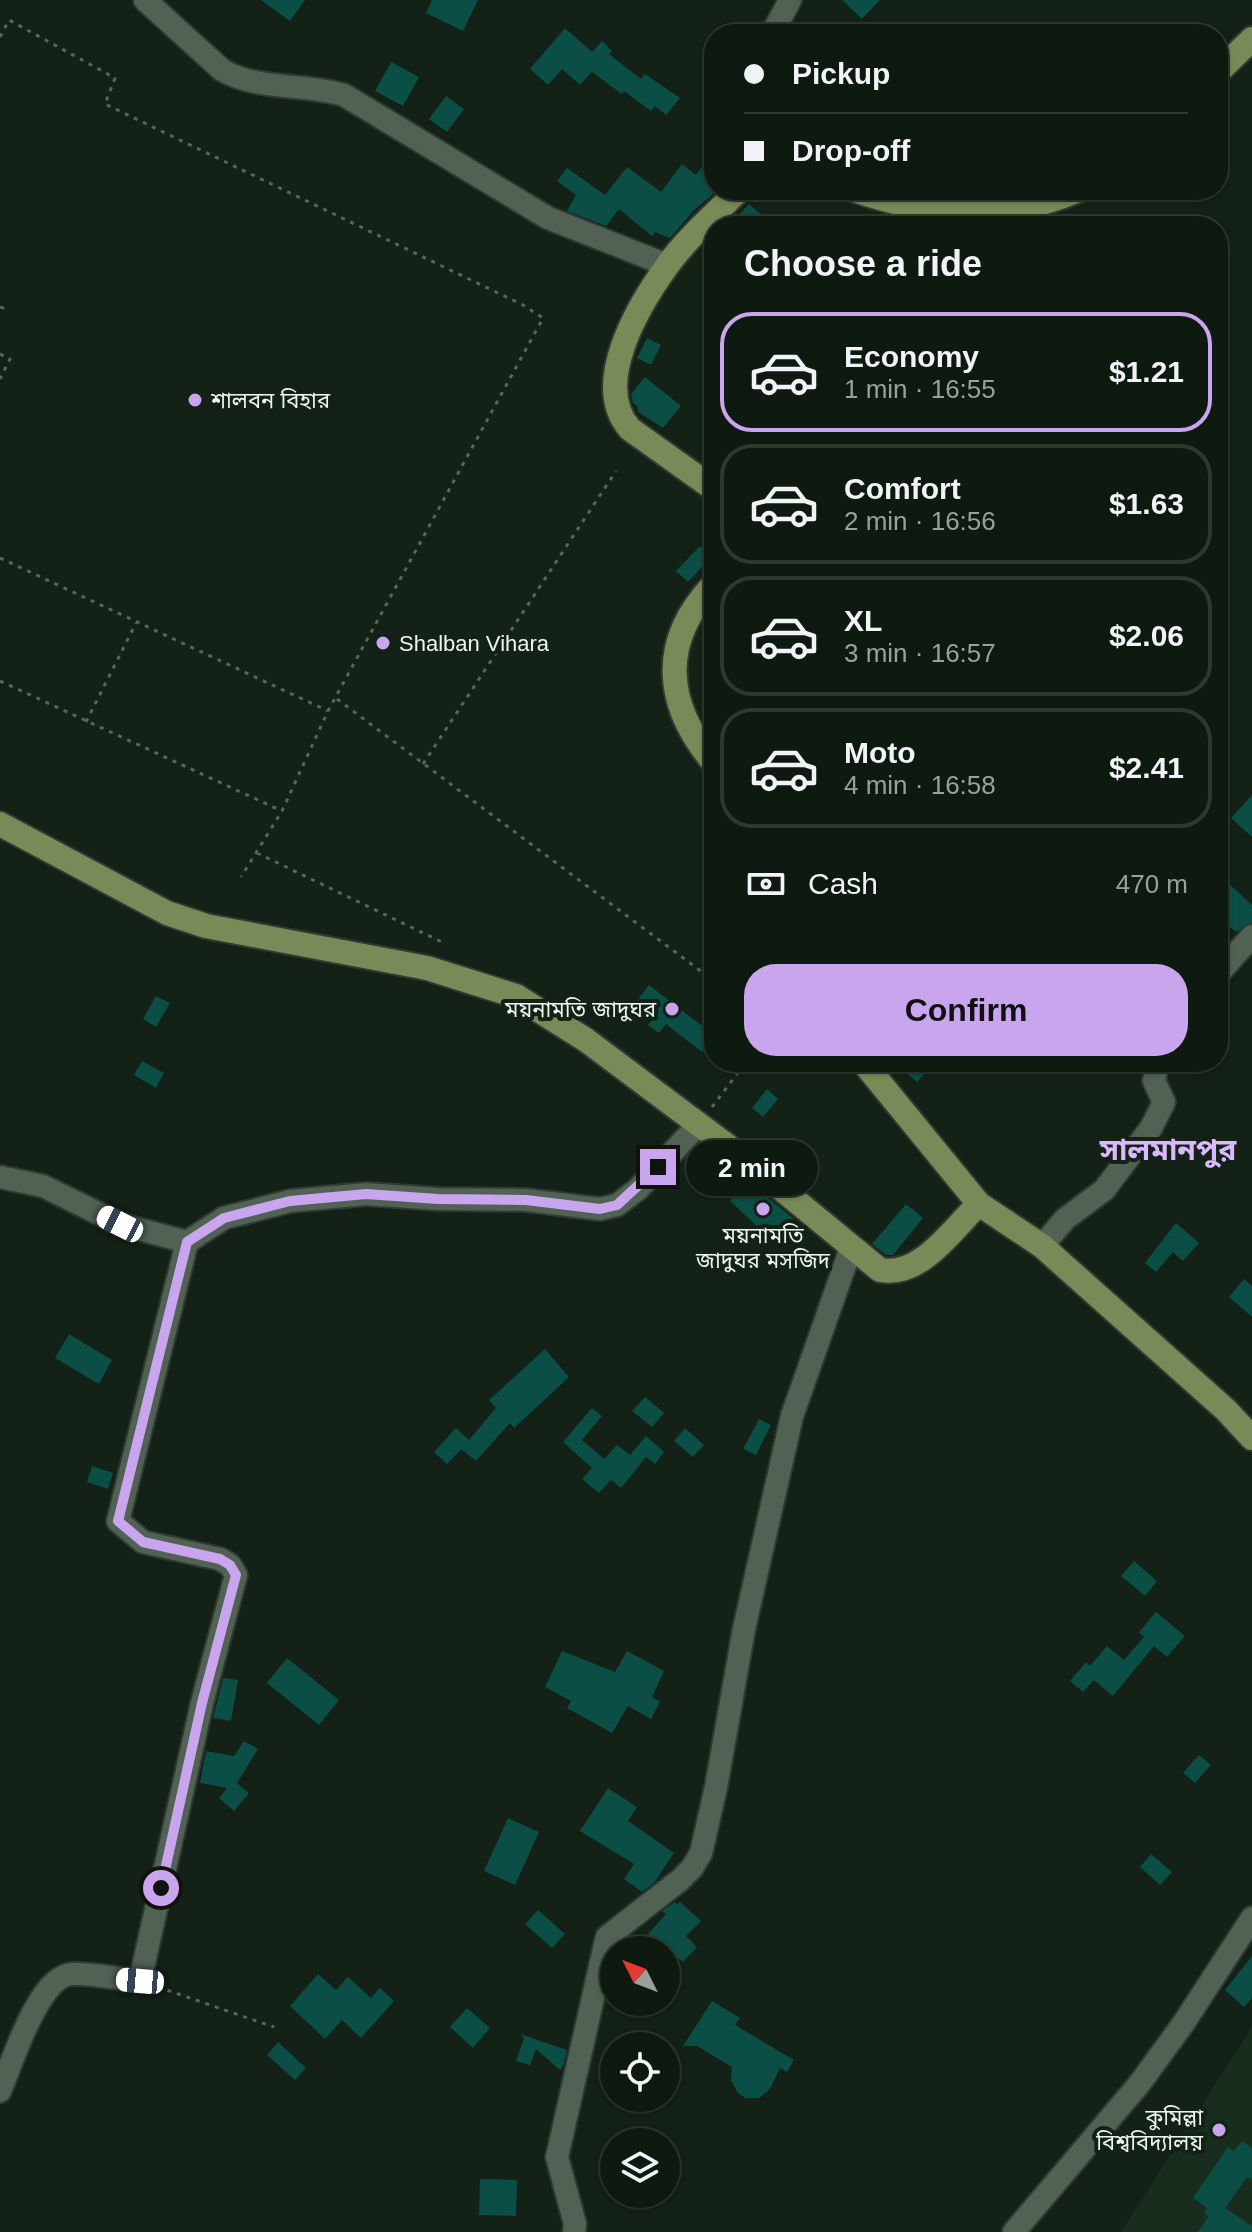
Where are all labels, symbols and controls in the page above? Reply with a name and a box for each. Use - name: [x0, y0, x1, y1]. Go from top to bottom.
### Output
- text: Pickup: [792, 57, 890, 90]
- text: Drop-off: [792, 134, 910, 167]
- text: Choose a ride: [744, 243, 982, 284]
- icon: car: [748, 336, 820, 408]
- text: Economy: [844, 340, 979, 373]
- text: $1.21: [1109, 355, 1184, 388]
- text: 1 min · 16:55: [844, 374, 996, 404]
- place label: শালবন বিহার: [210, 388, 331, 413]
- marker: শালবন বিহার: [186, 391, 204, 409]
- icon: car: [748, 468, 820, 540]
- text: Comfort: [844, 472, 961, 505]
- text: $1.63: [1109, 487, 1184, 520]
- text: 2 min · 16:56: [844, 506, 996, 536]
- icon: car: [748, 600, 820, 672]
- text: XL: [844, 604, 882, 637]
- text: $2.06: [1109, 619, 1184, 652]
- place label: Shalban Vihara: [399, 631, 550, 656]
- marker: Shalban Vihara: [374, 634, 392, 652]
- text: 3 min · 16:57: [844, 638, 996, 668]
- icon: car: [748, 732, 820, 804]
- text: Moto: [844, 736, 916, 769]
- text: $2.41: [1109, 751, 1184, 784]
- text: 4 min · 16:58: [844, 770, 996, 800]
- icon: cash: [744, 862, 788, 906]
- text: Cash: [808, 867, 878, 900]
- text: 470 m: [1116, 869, 1188, 899]
- button: Confirm: [744, 964, 1188, 1056]
- place label: ময়নামতি জাদুঘর: [504, 997, 657, 1022]
- marker: ময়নামতি জাদুঘর: [663, 1000, 681, 1018]
- district label: সালমানপুর: [1099, 1133, 1237, 1168]
- callout: 2 min: [686, 1139, 818, 1195]
- route end: [640, 1149, 676, 1185]
- text: 2 min: [718, 1153, 786, 1183]
- marker: ময়নামতি জাদুঘর মসজিদ: [754, 1200, 772, 1218]
- car: [93, 1202, 147, 1246]
- place label: ময়নামতি জাদুঘর মসজিদ: [695, 1223, 831, 1273]
- route start: [143, 1870, 179, 1906]
- north arrow: [600, 1936, 680, 2016]
- map controls: [600, 1936, 680, 2208]
- car: [115, 1967, 165, 1995]
- button: locate: [600, 2032, 680, 2112]
- place label: কুমিল্লা বিশ্ববিদ্যালয়: [1095, 2105, 1204, 2155]
- marker: কুমিল্লা বিশ্ববিদ্যালয়: [1210, 2121, 1228, 2139]
- button: layers: [600, 2128, 680, 2208]

